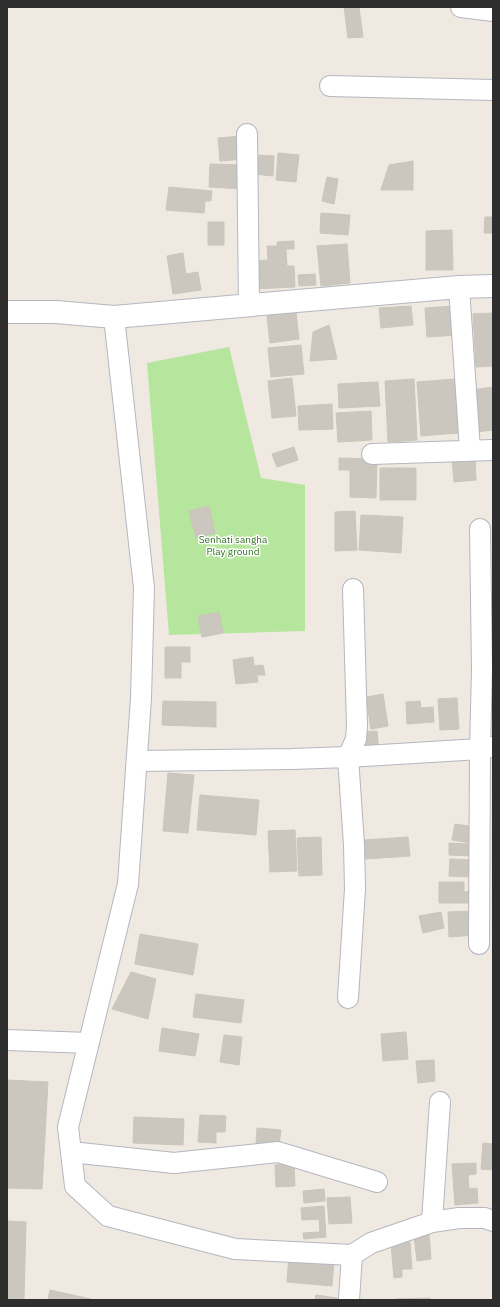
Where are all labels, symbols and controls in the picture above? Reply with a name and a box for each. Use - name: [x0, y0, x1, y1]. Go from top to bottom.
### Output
- park label: Senhati sangha Play ground: [199, 533, 268, 558]

